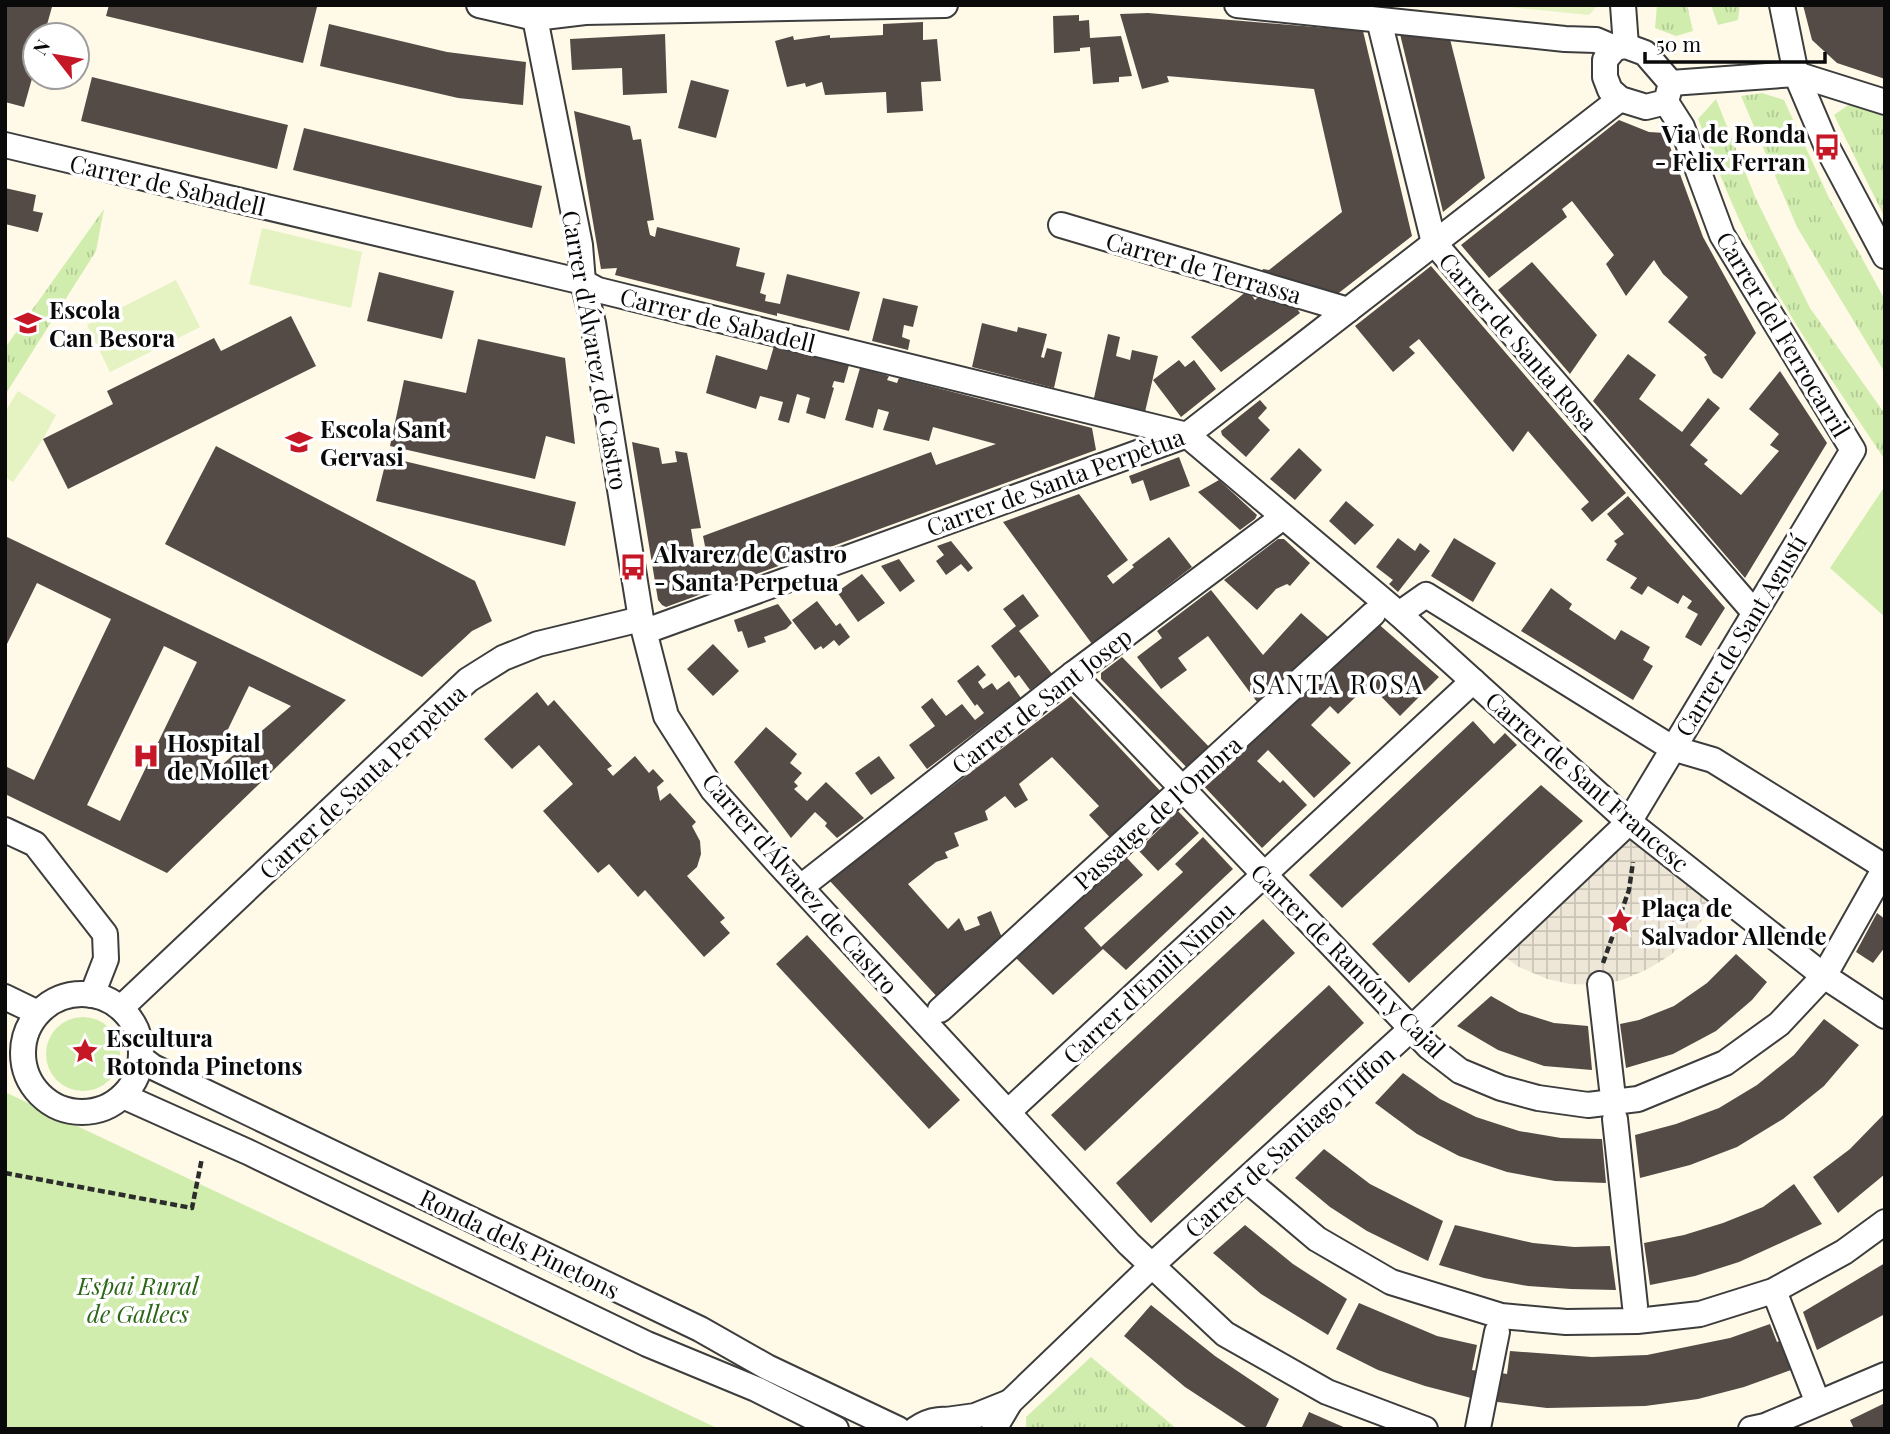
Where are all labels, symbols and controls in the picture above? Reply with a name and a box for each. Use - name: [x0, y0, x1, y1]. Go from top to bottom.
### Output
- north arrow: [21, 21, 91, 91]
- scale bar: [1645, 21, 1825, 65]
- text: 50 m: [1656, 29, 1702, 57]
- text: N: [26, 34, 55, 59]
- place label: Via de Ronda - Fèlix Ferran: [1655, 117, 1807, 177]
- bus stop icon: Via de Ronda - Fèlix Ferran: [1812, 132, 1842, 162]
- street label: Carrer de Sabadell: [67, 146, 269, 222]
- street label: Carrer d'Álvarez de Castro: [556, 208, 636, 492]
- street label: Carrer de Terrassa: [1103, 224, 1305, 310]
- street label: Carrer del Ferrocarril: [1710, 225, 1858, 443]
- street label: Carrer de Santa Rosa: [1433, 245, 1605, 437]
- street label: Carrer de Sabadell: [617, 279, 819, 359]
- place label: Escola Can Besora: [49, 293, 176, 353]
- school or university icon: Escola Can Besora: [13, 308, 43, 338]
- place label: Escola Sant Gervasi: [320, 412, 447, 472]
- street label: Carrer de Santa Perpètua: [922, 419, 1188, 543]
- school or university icon: Escola Sant Gervasi: [284, 427, 314, 457]
- street label: Carrer de Sant Agustí: [1667, 528, 1813, 742]
- place label: Alvarez de Castro - Santa Perpetua: [653, 537, 847, 597]
- bus stop icon: Alvarez de Castro - Santa Perpetua: [618, 552, 648, 582]
- street label: Carrer de Sant Josep: [944, 620, 1138, 780]
- district label: SANTA ROSA: [1252, 666, 1424, 701]
- street label: Carrer de Santa Perpètua: [252, 676, 472, 886]
- street label: Carrer de Sant Francesc: [1479, 684, 1697, 878]
- place label: Hospital de Mollet: [167, 726, 270, 786]
- street label: Passatge de l'Ombra: [1066, 728, 1248, 896]
- hospital icon: Hospital de Mollet: [131, 741, 161, 771]
- street label: Carrer d'Álvarez de Castro: [696, 766, 906, 1000]
- street label: Carrer de Ramón y Cajal: [1245, 856, 1453, 1064]
- place label: Plaça de Salvador Allende: [1641, 891, 1827, 951]
- street label: Carrer d'Emili Ninou: [1055, 894, 1241, 1070]
- place icon: Plaça de Salvador Allende: [1605, 906, 1635, 936]
- place label: Escultura Rotonda Pinetons: [106, 1021, 303, 1081]
- place icon: Escultura Rotonda Pinetons: [70, 1036, 100, 1066]
- street label: Carrer de Santiago Tiffon: [1177, 1038, 1401, 1244]
- street label: Ronda dels Pinetons: [415, 1181, 625, 1305]
- park label: Espai Rural de Gallecs: [76, 1269, 200, 1329]

